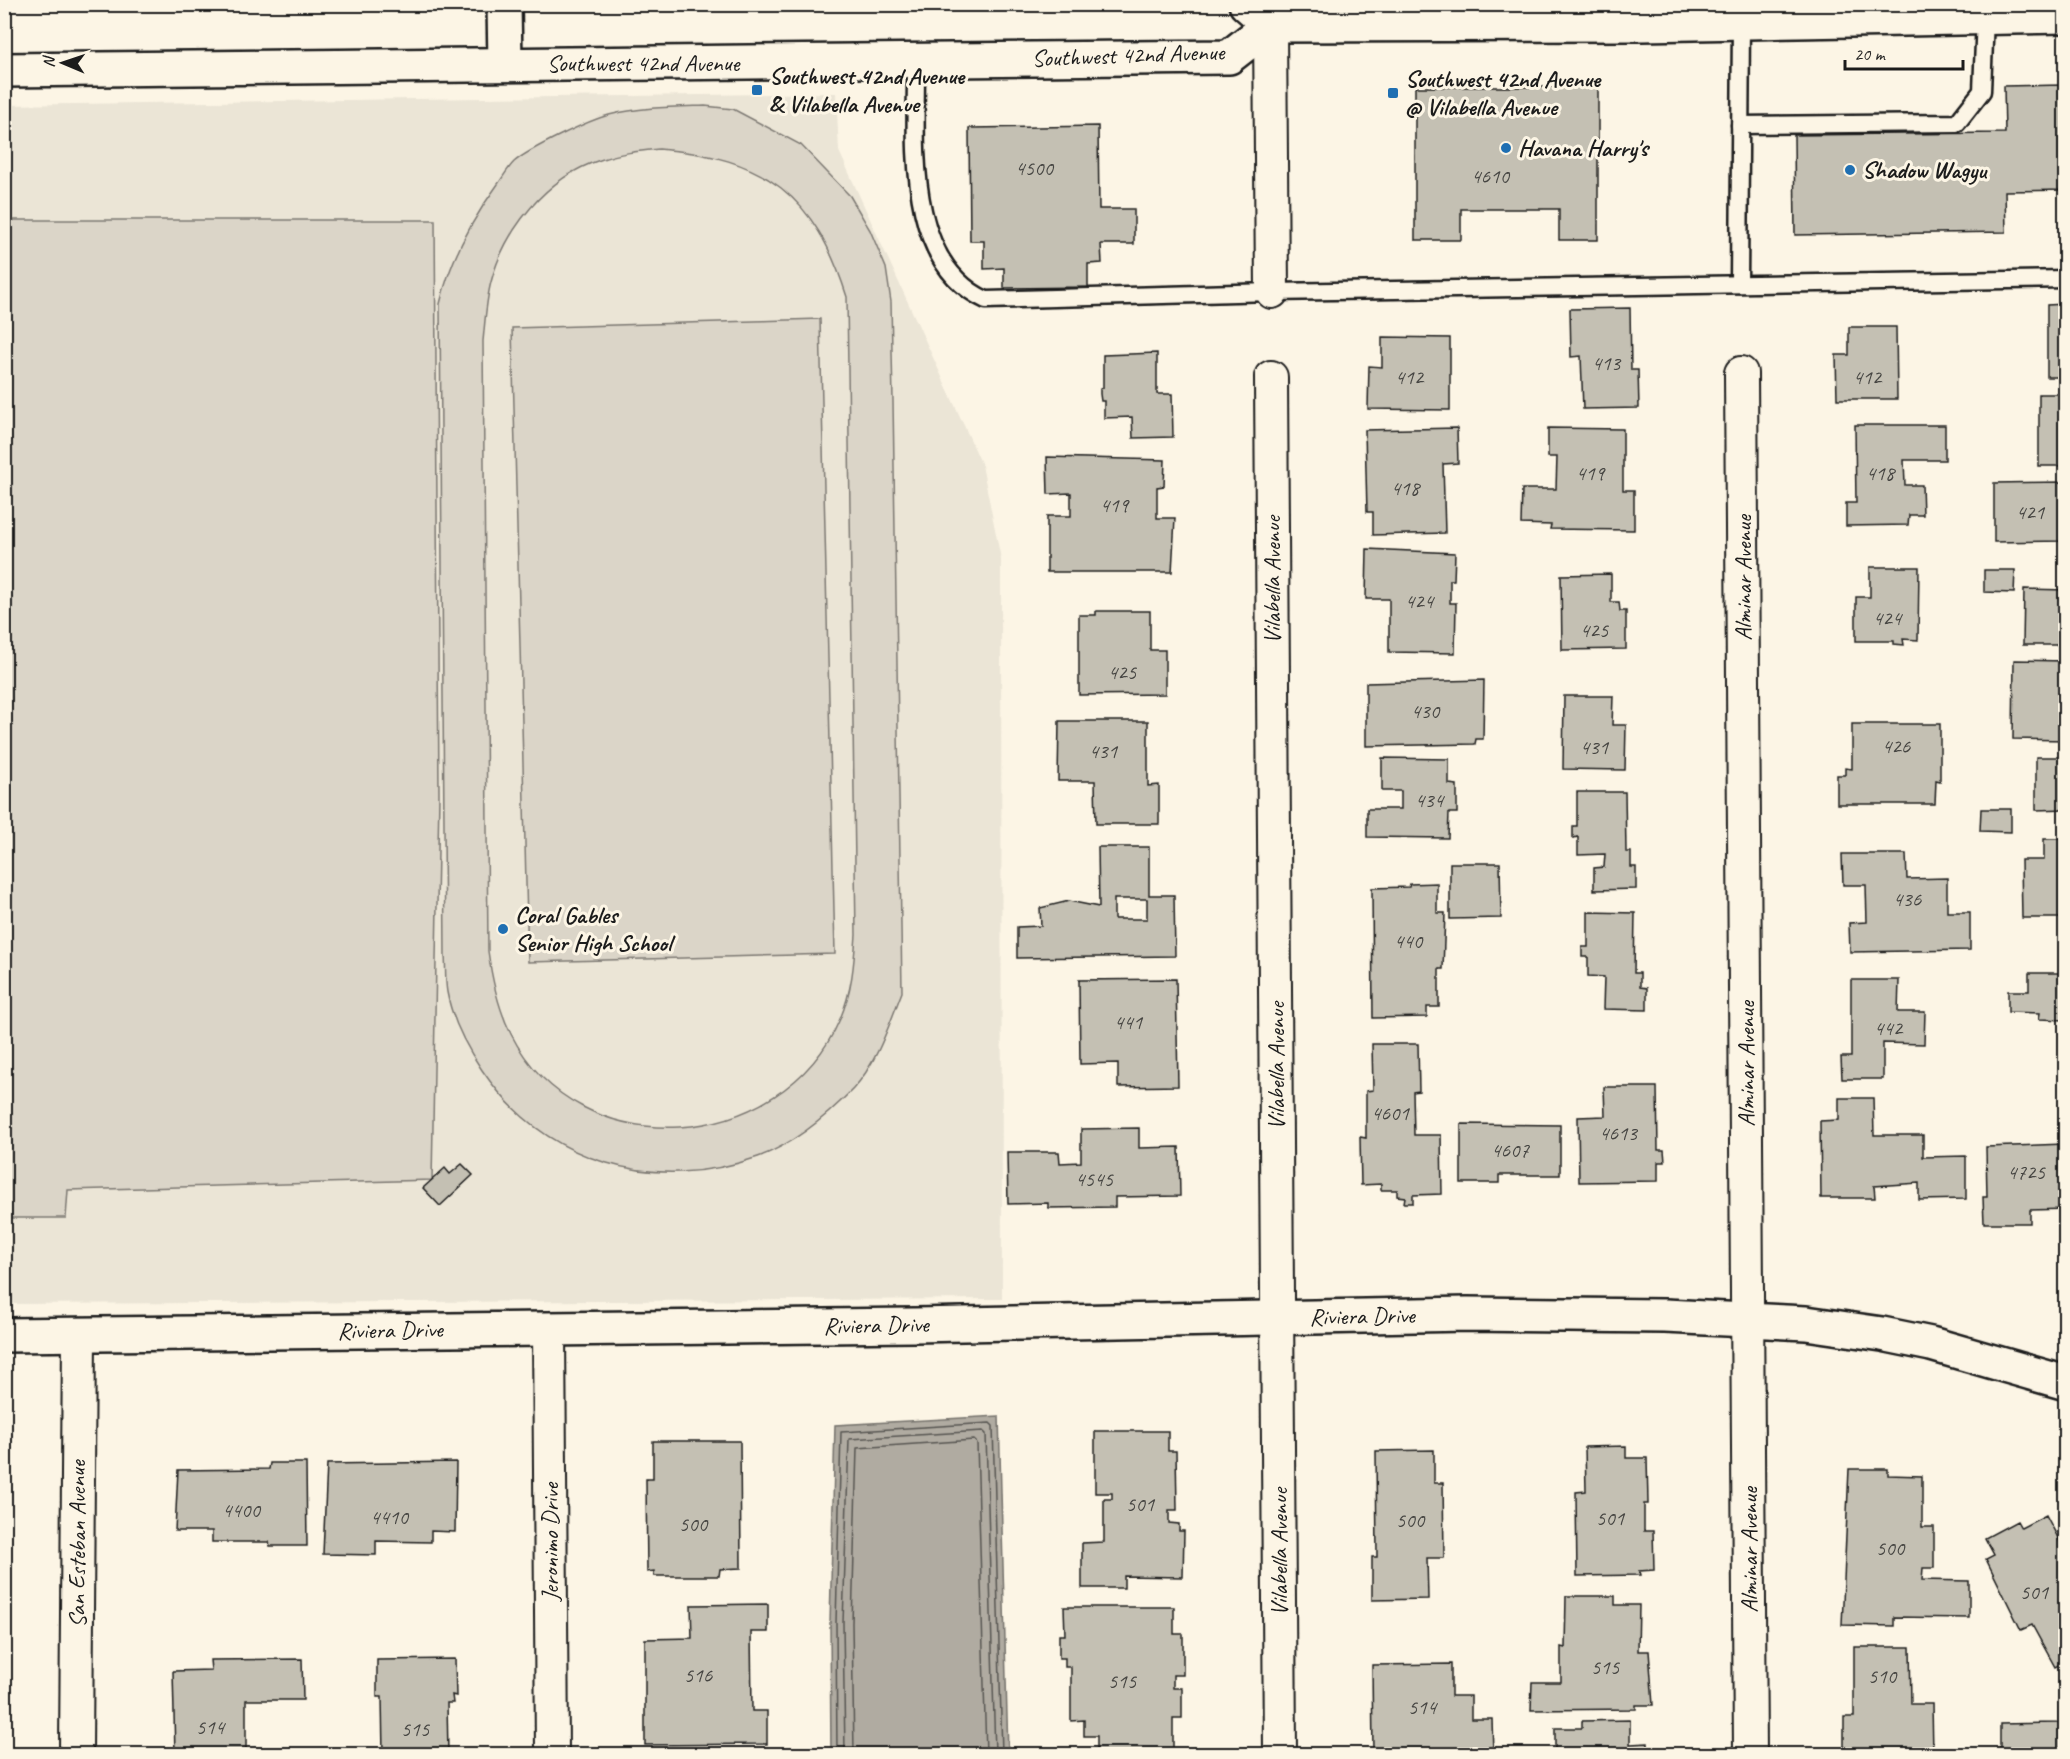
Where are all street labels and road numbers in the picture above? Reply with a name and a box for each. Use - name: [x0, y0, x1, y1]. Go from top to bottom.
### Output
- street label: Southwest 42nd Avenue: [1031, 37, 1227, 73]
- street label: Southwest 42nd Avenue: [547, 48, 742, 78]
- street label: Alminar Avenue: [1728, 513, 1758, 641]
- street label: Vilabella Avenue: [1257, 514, 1287, 644]
- street label: Alminar Avenue: [1731, 999, 1761, 1127]
- street label: Vilabella Avenue: [1261, 1000, 1291, 1130]
- street label: Riviera Drive: [1309, 1300, 1417, 1332]
- street label: Riviera Drive: [823, 1309, 931, 1341]
- street label: Riviera Drive: [337, 1314, 445, 1346]
- street label: San Esteban Avenue: [62, 1458, 92, 1628]
- street label: Jeronimo Drive: [535, 1481, 565, 1602]
- street label: Alminar Avenue: [1734, 1485, 1764, 1613]
- street label: Vilabella Avenue: [1264, 1486, 1294, 1616]

